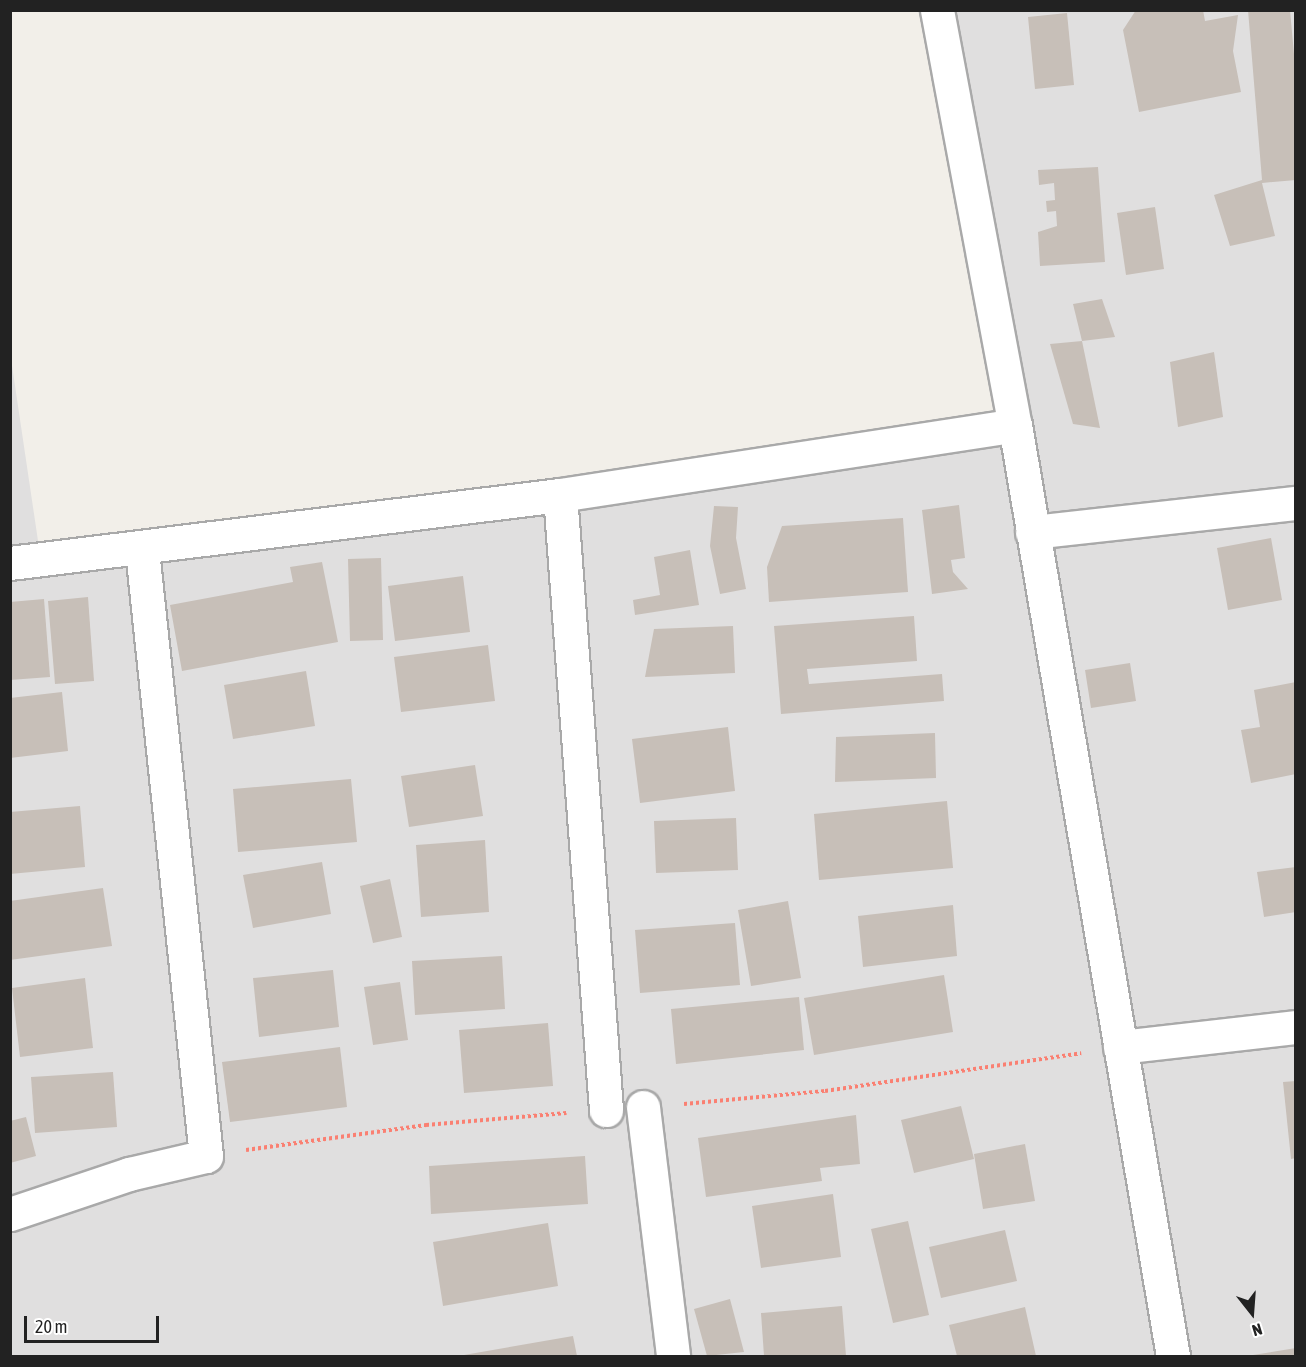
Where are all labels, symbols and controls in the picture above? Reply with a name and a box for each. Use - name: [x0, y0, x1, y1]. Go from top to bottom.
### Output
- north arrow: [1222, 1283, 1282, 1343]
- scale bar: [27, 1304, 162, 1342]
- text: 20 m: [35, 1316, 67, 1337]
- text: N: [1250, 1320, 1264, 1340]

